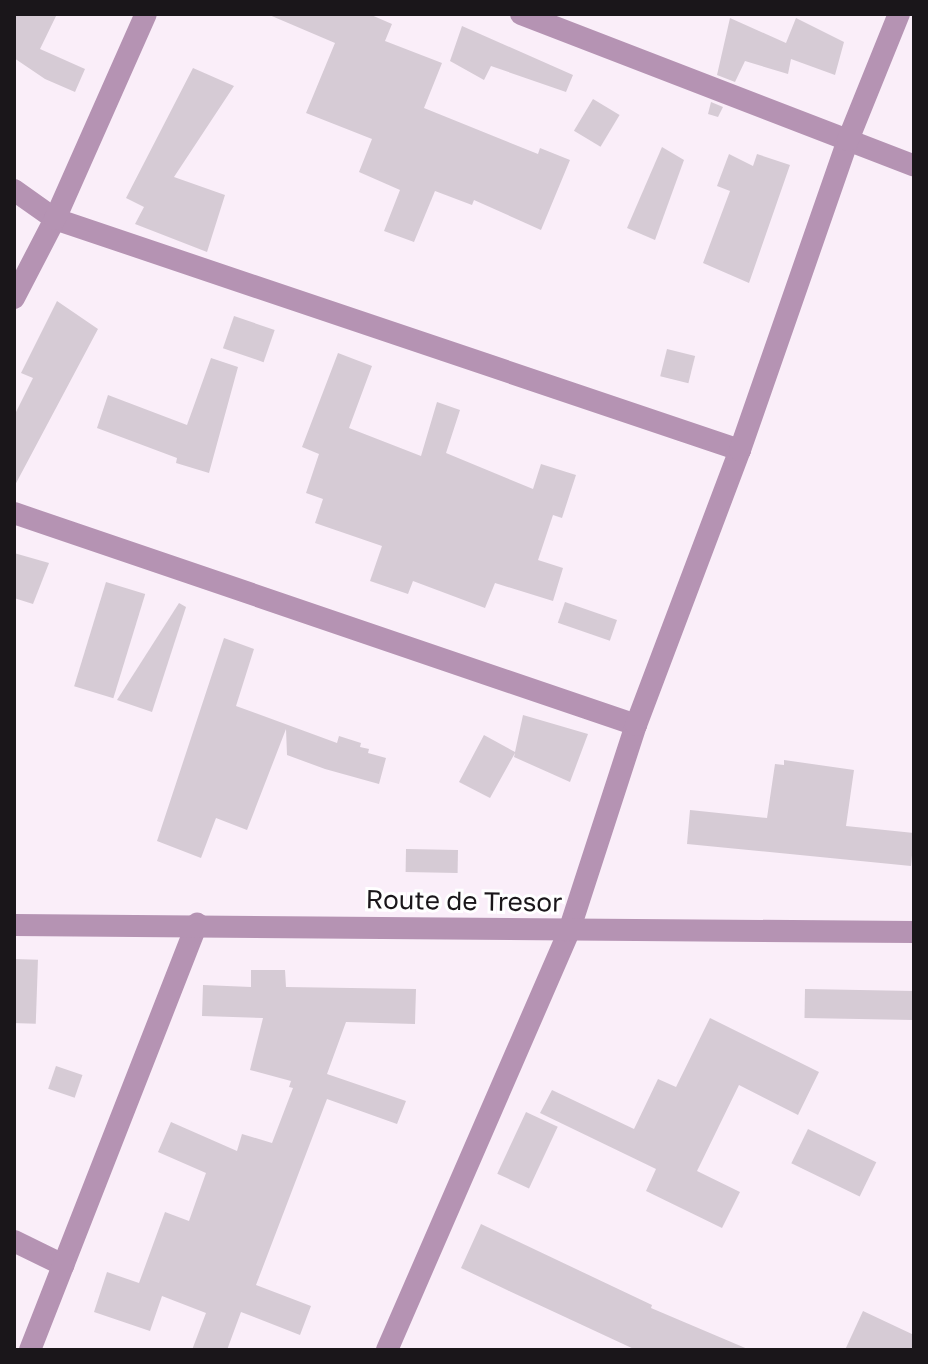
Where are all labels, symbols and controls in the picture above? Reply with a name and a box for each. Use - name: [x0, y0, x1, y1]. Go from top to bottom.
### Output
- street label: Route de Tresor: [365, 884, 563, 918]

